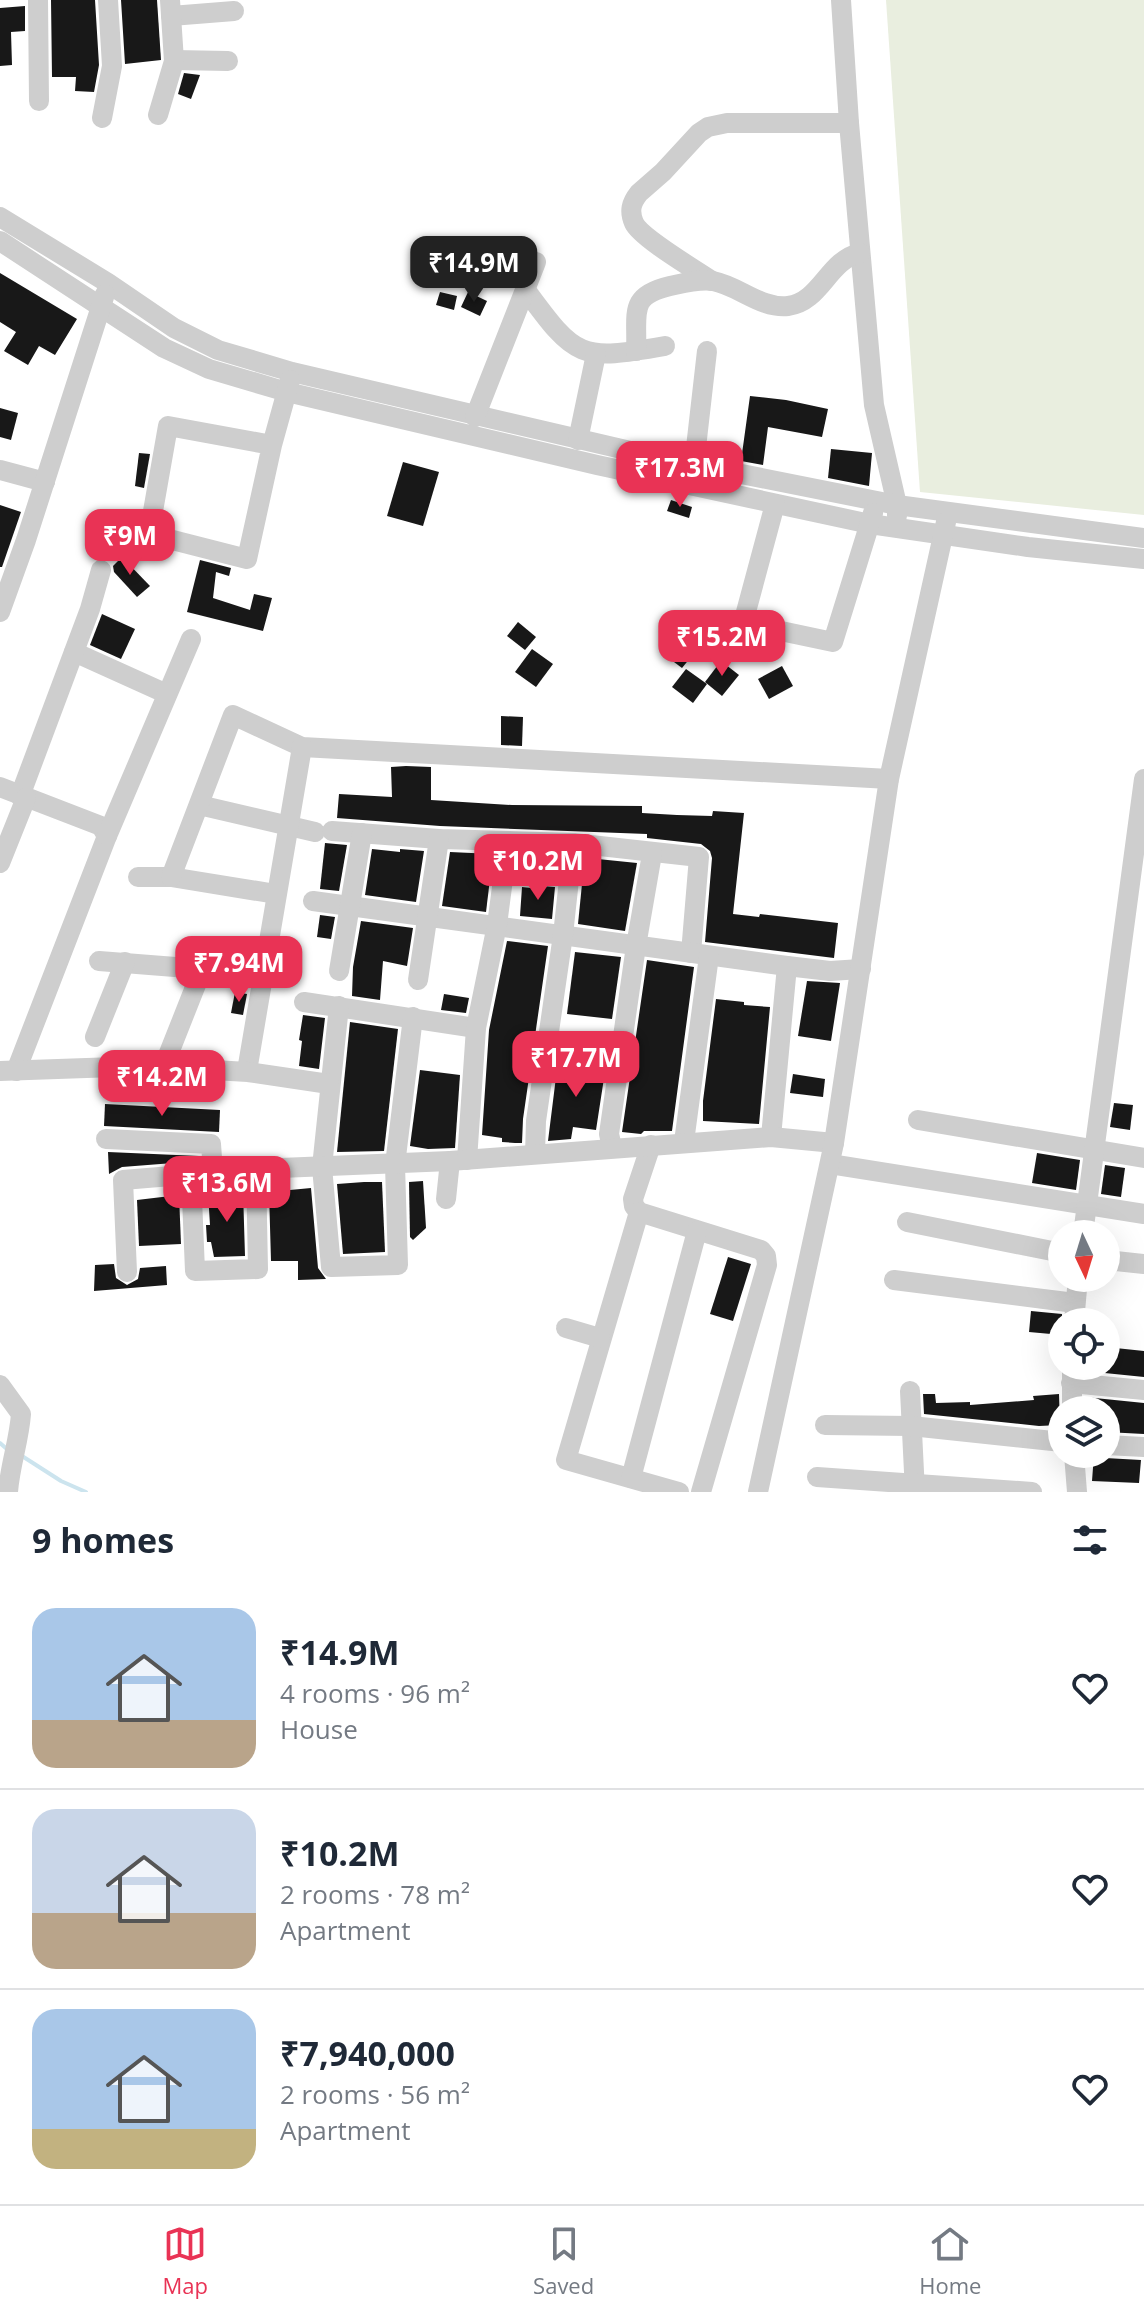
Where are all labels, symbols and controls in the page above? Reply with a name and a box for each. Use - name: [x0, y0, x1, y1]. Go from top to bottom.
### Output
- pin: ₹14.9M: [409, 236, 539, 304]
- text: ₹14.9M: [428, 244, 520, 280]
- pin: ₹17.3M: [615, 441, 745, 509]
- text: ₹17.3M: [634, 449, 726, 485]
- pin: ₹9M: [91, 509, 169, 577]
- text: ₹9M: [103, 517, 157, 553]
- pin: ₹15.2M: [657, 610, 787, 678]
- text: ₹15.2M: [676, 618, 768, 654]
- pin: ₹10.2M: [473, 834, 603, 902]
- text: ₹10.2M: [492, 842, 584, 878]
- pin: ₹7.94M: [174, 936, 304, 1004]
- text: ₹7.94M: [193, 944, 285, 980]
- pin: ₹17.7M: [511, 1031, 641, 1099]
- text: ₹17.7M: [530, 1039, 622, 1075]
- pin: ₹14.2M: [97, 1050, 227, 1118]
- text: ₹14.2M: [116, 1058, 208, 1094]
- pin: ₹13.6M: [162, 1156, 292, 1224]
- text: ₹13.6M: [181, 1164, 273, 1200]
- north arrow: [1048, 1220, 1120, 1292]
- map controls: [1048, 1220, 1120, 1468]
- button: locate: [1048, 1308, 1120, 1380]
- button: layers: [1048, 1396, 1120, 1468]
- text: 9 homes: [32, 1517, 174, 1563]
- icon: filters: [1068, 1518, 1112, 1562]
- text: ₹14.9M: [280, 1629, 400, 1675]
- icon: home: [96, 1640, 192, 1736]
- icon: heart: [1068, 1666, 1112, 1710]
- text: 4 rooms · 96 m²: [280, 1675, 470, 1711]
- text: House: [280, 1711, 358, 1747]
- text: ₹10.2M: [280, 1830, 400, 1876]
- icon: home: [96, 1841, 192, 1937]
- icon: heart: [1068, 1867, 1112, 1911]
- text: 2 rooms · 78 m²: [280, 1876, 470, 1912]
- text: Apartment: [280, 1912, 411, 1948]
- text: ₹7,940,000: [280, 2030, 455, 2076]
- icon: home: [96, 2041, 192, 2137]
- icon: heart: [1068, 2067, 1112, 2111]
- text: 2 rooms · 56 m²: [280, 2076, 470, 2112]
- text: Apartment: [280, 2112, 411, 2148]
- tab: Map: [163, 2222, 208, 2300]
- tab: Saved: [533, 2222, 594, 2300]
- tab: Home: [919, 2222, 981, 2300]

